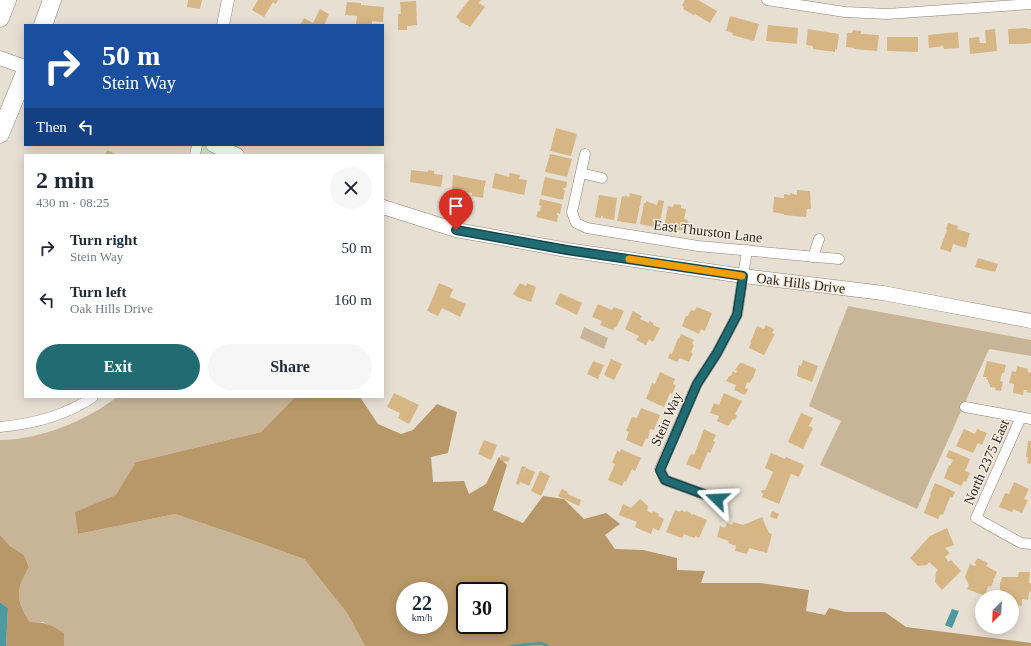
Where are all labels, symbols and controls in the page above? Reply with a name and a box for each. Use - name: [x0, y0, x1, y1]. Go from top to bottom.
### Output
- icon: right: [36, 40, 88, 92]
- text: 50 m: [102, 40, 160, 71]
- text: Stein Way: [102, 73, 176, 93]
- icon: left: [75, 116, 97, 138]
- text: Then: [36, 119, 67, 135]
- text: 2 min: [36, 167, 94, 193]
- button: close: [330, 167, 372, 209]
- pin: [439, 189, 473, 230]
- text: 430 m · 08:25: [36, 195, 109, 210]
- icon: arrive: [445, 195, 467, 217]
- street label: East Thurston Lane: [653, 217, 763, 246]
- text: Turn right: [70, 232, 137, 248]
- icon: right: [36, 237, 58, 259]
- text: 50 m: [342, 240, 372, 256]
- text: Stein Way: [70, 249, 123, 264]
- street label: Oak Hills Drive: [756, 271, 846, 296]
- text: Turn left: [70, 284, 127, 300]
- icon: left: [36, 289, 58, 311]
- text: 160 m: [334, 292, 372, 308]
- text: Oak Hills Drive: [70, 301, 153, 316]
- button: Exit: [36, 344, 200, 390]
- button: Share: [208, 344, 372, 390]
- street label: Stein Way: [648, 390, 685, 448]
- street label: North 2375 East: [961, 417, 1012, 507]
- position arrow: [696, 478, 738, 520]
- speed limit sign: 30: [456, 582, 508, 634]
- north arrow: [975, 590, 1019, 634]
- map controls: [975, 590, 1019, 634]
- text: 22: [412, 592, 432, 614]
- text: km/h: [412, 612, 432, 623]

